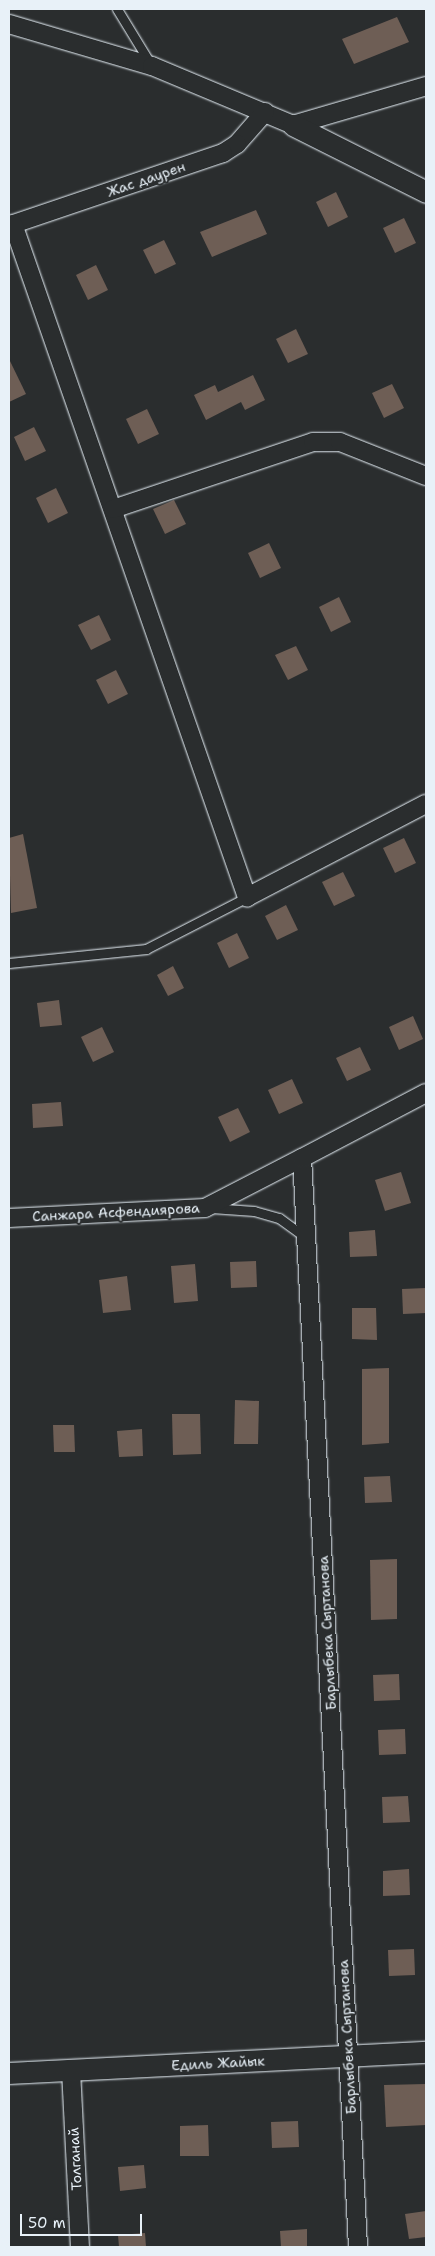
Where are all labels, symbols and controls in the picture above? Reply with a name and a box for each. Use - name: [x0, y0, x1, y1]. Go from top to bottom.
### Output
- street label: Жас даурен: [105, 158, 187, 200]
- street label: Санжара Асфендиярова: [32, 1199, 200, 1225]
- street label: Барлыбека Сыртанова: [315, 1555, 339, 1711]
- street label: Барлыбека Сыртанова: [335, 1959, 359, 2115]
- street label: Едиль Жайык: [171, 2052, 265, 2074]
- street label: Толганай: [65, 2127, 85, 2191]
- scale bar: [22, 2204, 145, 2236]
- text: 50 m: [28, 2213, 66, 2233]

